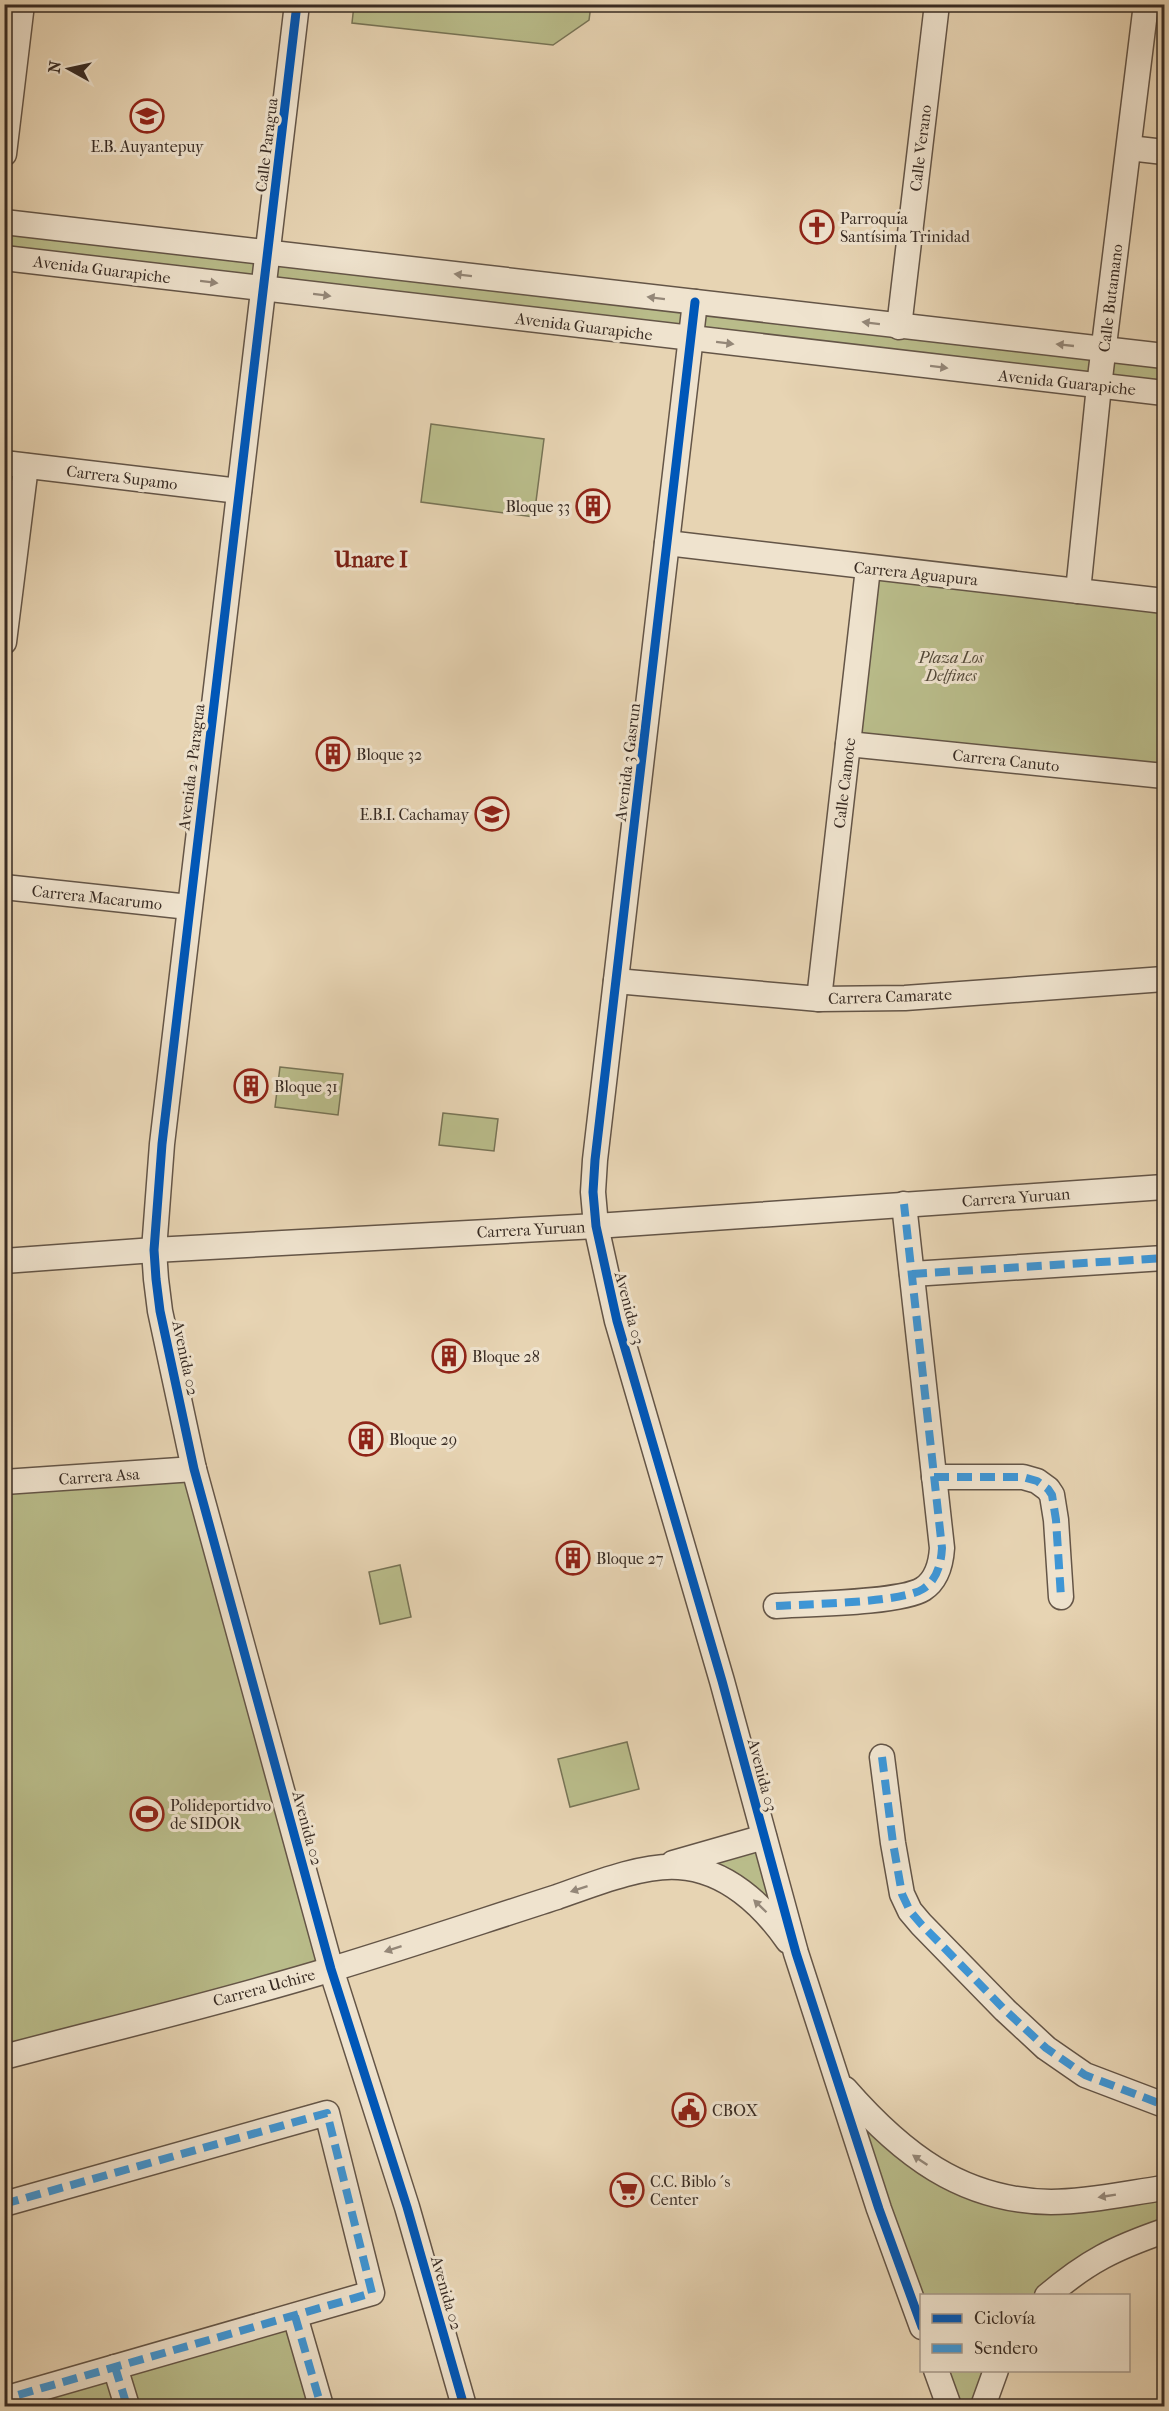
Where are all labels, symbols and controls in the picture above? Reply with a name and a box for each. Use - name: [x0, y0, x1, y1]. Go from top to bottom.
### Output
- north arrow: [39, 39, 99, 99]
- text: N: [44, 59, 65, 74]
- street label: Calle Paragua: [251, 96, 282, 193]
- school or university icon: E.B. Auyantepuy: [129, 98, 165, 134]
- street label: Calle Verano: [906, 104, 935, 192]
- place label: E.B. Auyantepuy: [90, 137, 204, 156]
- church icon: Parroquia Santísima Trinidad: [799, 209, 835, 245]
- place label: Parroquia Santísima Trinidad: [840, 209, 970, 246]
- street label: Calle Butamano: [1094, 243, 1127, 353]
- street label: Avenida Guarapiche: [31, 252, 172, 287]
- one-way arrow: [453, 270, 472, 280]
- one-way arrow: [199, 277, 218, 286]
- one-way arrow: [313, 290, 332, 300]
- one-way arrow: [647, 293, 666, 302]
- street label: Avenida Guarapiche: [513, 309, 654, 344]
- one-way arrow: [861, 319, 880, 328]
- one-way arrow: [715, 338, 734, 347]
- one-way arrow: [1055, 340, 1074, 350]
- one-way arrow: [930, 362, 949, 372]
- street label: Avenida Guarapiche: [996, 366, 1137, 399]
- street label: Carrera Supamo: [65, 461, 179, 494]
- building icon: Bloque 33: [575, 488, 611, 524]
- place label: Bloque 33: [505, 497, 570, 516]
- district label: Unare I: [333, 547, 408, 573]
- street label: Carrera Aguapura: [853, 558, 980, 590]
- park label: Plaza Los Delfines: [918, 648, 985, 685]
- street label: Avenida 3 Gasrun: [611, 701, 644, 823]
- street label: Avenida 2 Paragua: [174, 702, 209, 832]
- building icon: Bloque 32: [315, 736, 351, 772]
- street label: Calle Camote: [830, 737, 860, 830]
- place label: Bloque 32: [356, 745, 422, 764]
- street label: Carrera Canuto: [952, 745, 1060, 776]
- school or university icon: E.B.I. Cachamay: [474, 796, 510, 832]
- place label: E.B.I. Cachamay: [360, 805, 469, 824]
- street label: Carrera Macarumo: [31, 881, 163, 914]
- street label: Carrera Camarate: [828, 985, 952, 1008]
- building icon: Bloque 31: [233, 1068, 269, 1104]
- place label: Bloque 31: [274, 1077, 338, 1096]
- street label: Carrera Yuruan: [961, 1184, 1072, 1211]
- street label: Carrera Yuruan: [476, 1217, 587, 1242]
- street label: Avenida 03: [610, 1269, 648, 1347]
- street label: Avenida 02: [168, 1318, 203, 1397]
- building icon: Bloque 28: [431, 1338, 467, 1374]
- place label: Bloque 28: [472, 1347, 540, 1366]
- building icon: Bloque 29: [348, 1421, 384, 1457]
- place label: Bloque 29: [389, 1430, 457, 1449]
- street label: Carrera Asa: [58, 1464, 141, 1489]
- building icon: Bloque 27: [555, 1540, 591, 1576]
- place label: Bloque 27: [596, 1549, 664, 1568]
- street label: Avenida 03: [743, 1736, 781, 1814]
- street label: Avenida 02: [288, 1788, 327, 1867]
- sports icon: Polideportidvo de SIDOR: [129, 1796, 165, 1832]
- place label: Polideportidvo de SIDOR: [170, 1796, 271, 1833]
- one-way arrow: [570, 1885, 588, 1895]
- one-way arrow: [754, 1900, 768, 1914]
- one-way arrow: [384, 1945, 402, 1954]
- street label: Carrera Uchire: [211, 1965, 317, 2010]
- public building icon: CBOX: [671, 2092, 707, 2128]
- place label: CBOX: [712, 2101, 758, 2120]
- one-way arrow: [912, 2155, 929, 2166]
- supermarket icon: C.C. Biblo´s Center: [609, 2172, 645, 2208]
- place label: C.C. Biblo´s Center: [650, 2172, 731, 2209]
- one-way arrow: [1097, 2191, 1116, 2200]
- street label: Avenida 02: [427, 2253, 466, 2332]
- legend: [920, 2294, 1130, 2372]
- text: Ciclovía: [974, 2308, 1036, 2329]
- text: Sendero: [974, 2338, 1038, 2359]

